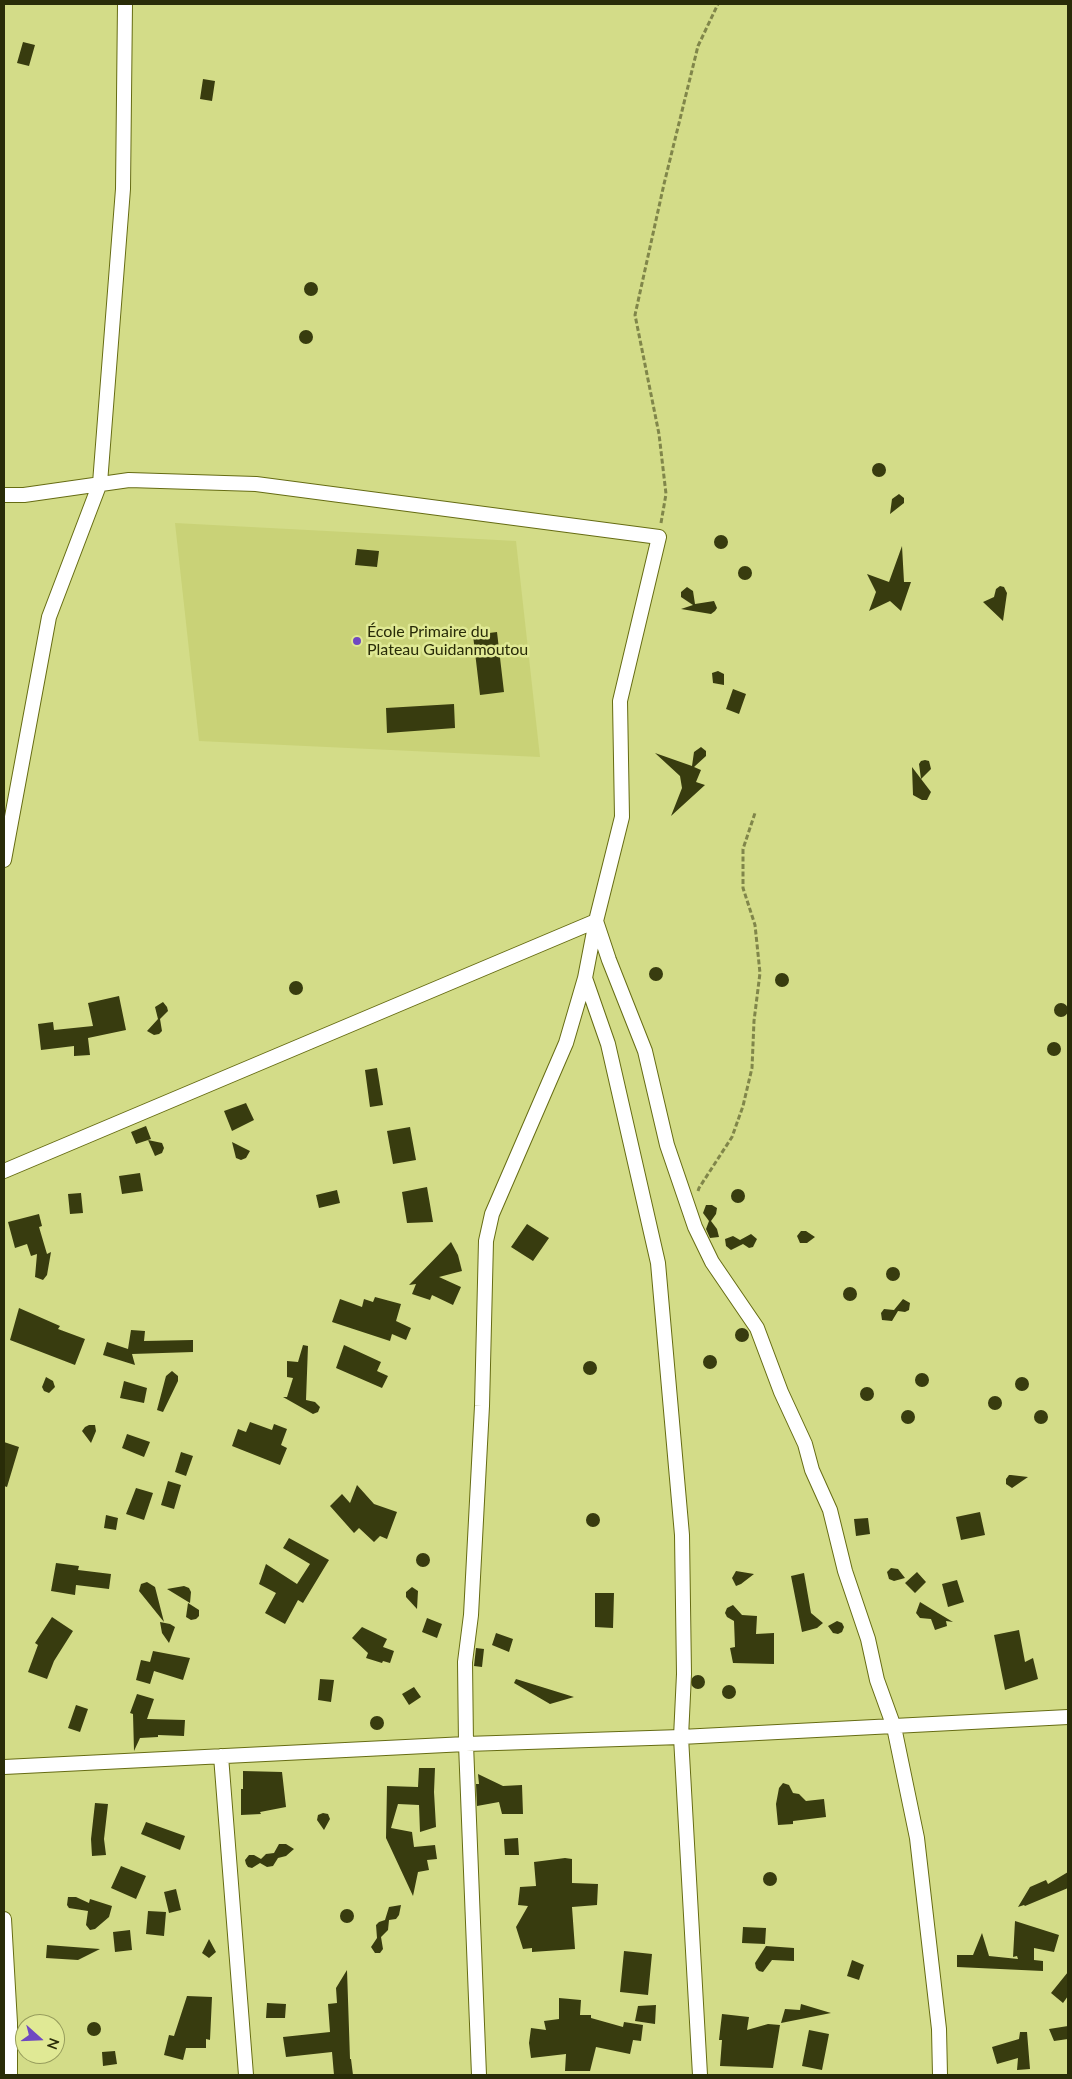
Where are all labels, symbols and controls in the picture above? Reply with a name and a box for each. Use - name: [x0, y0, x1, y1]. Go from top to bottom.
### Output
- place label: École Primaire du Plateau Guidanmoutou: [367, 622, 528, 660]
- marker: École Primaire du Plateau Guidanmoutou: [351, 635, 363, 647]
- north arrow: [15, 2014, 65, 2064]
- text: N: [44, 2036, 63, 2052]

